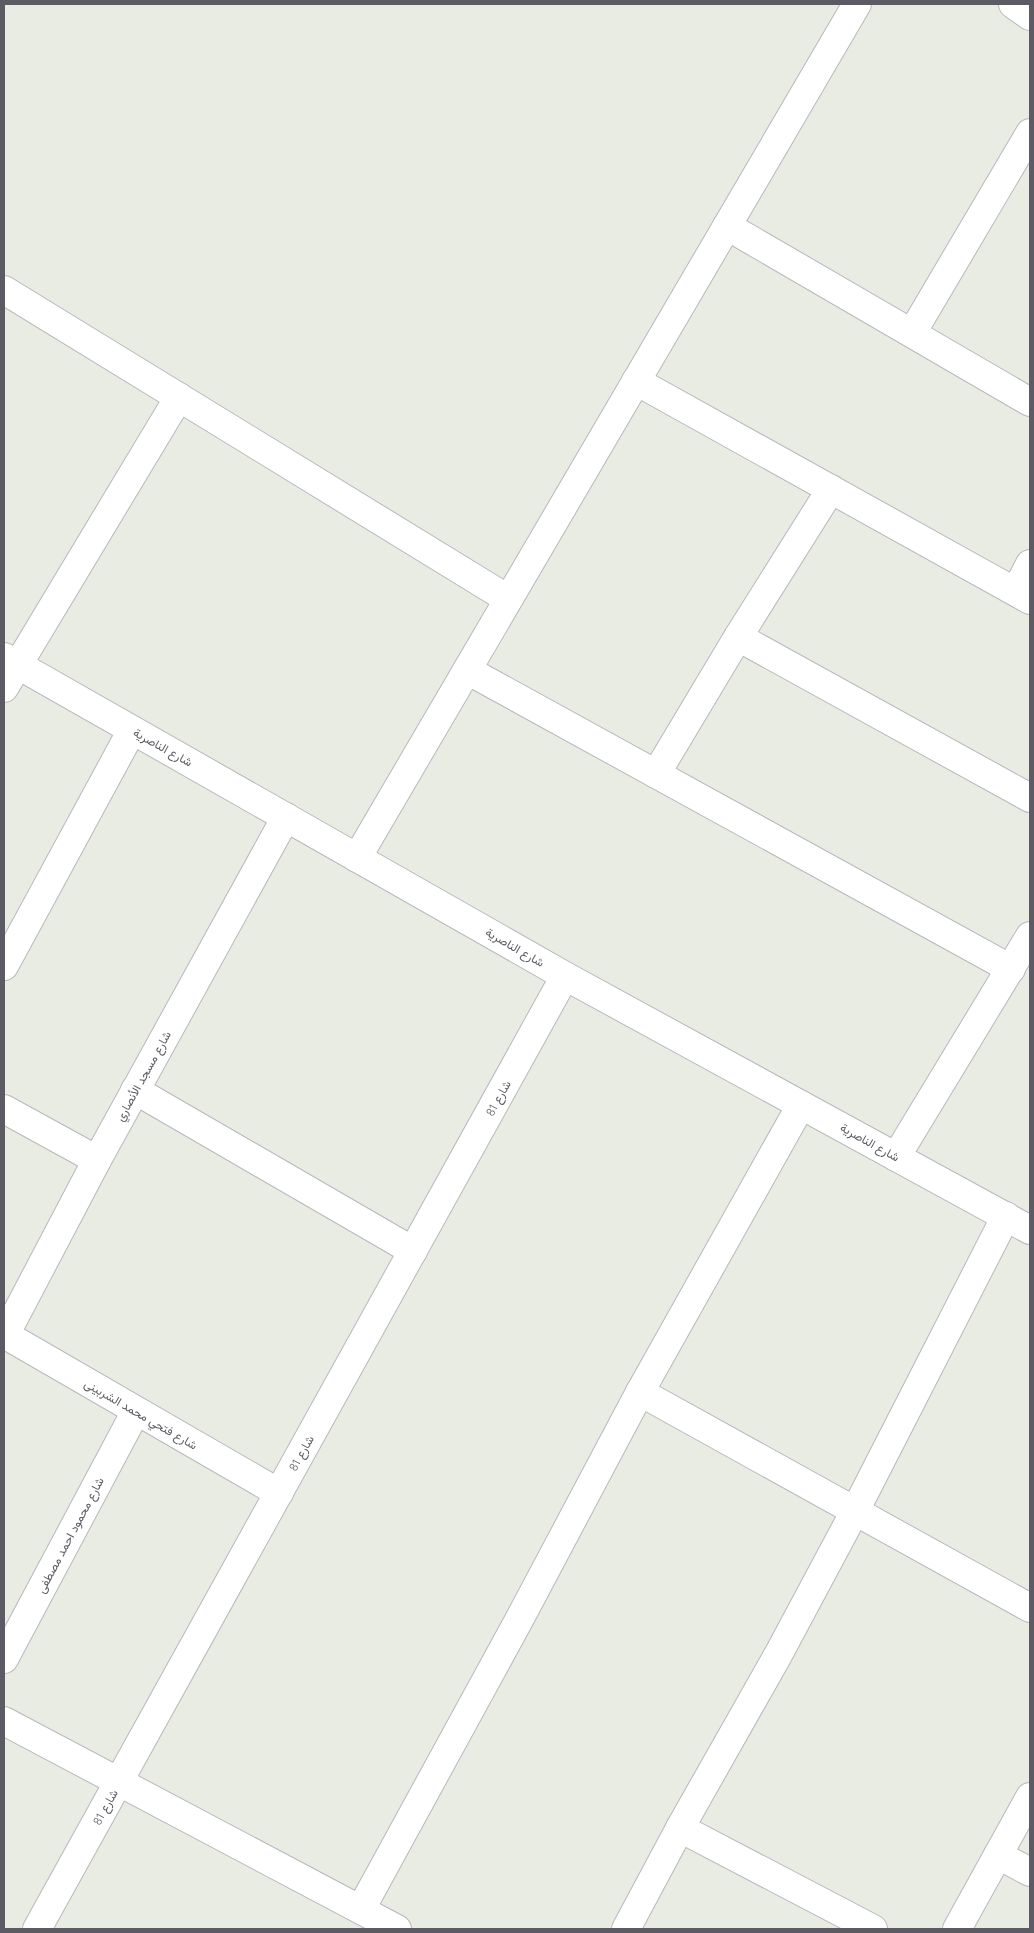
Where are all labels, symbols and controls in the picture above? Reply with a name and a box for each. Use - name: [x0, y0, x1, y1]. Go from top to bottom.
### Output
- street label: شارع الناصرية: [130, 725, 195, 771]
- street label: شارع الناصرية: [482, 924, 547, 972]
- street label: شارع مسجد الأنصاري: [112, 1028, 177, 1125]
- street label: شارع 81: [482, 1078, 516, 1119]
- street label: شارع الناصرية: [837, 1120, 902, 1166]
- street label: شارع فتحي محمد الشربينى: [80, 1376, 200, 1455]
- street label: شارع 81: [285, 1433, 319, 1474]
- street label: شارع محمود احمد مصطفى: [33, 1474, 109, 1596]
- street label: شارع 81: [89, 1787, 123, 1828]

